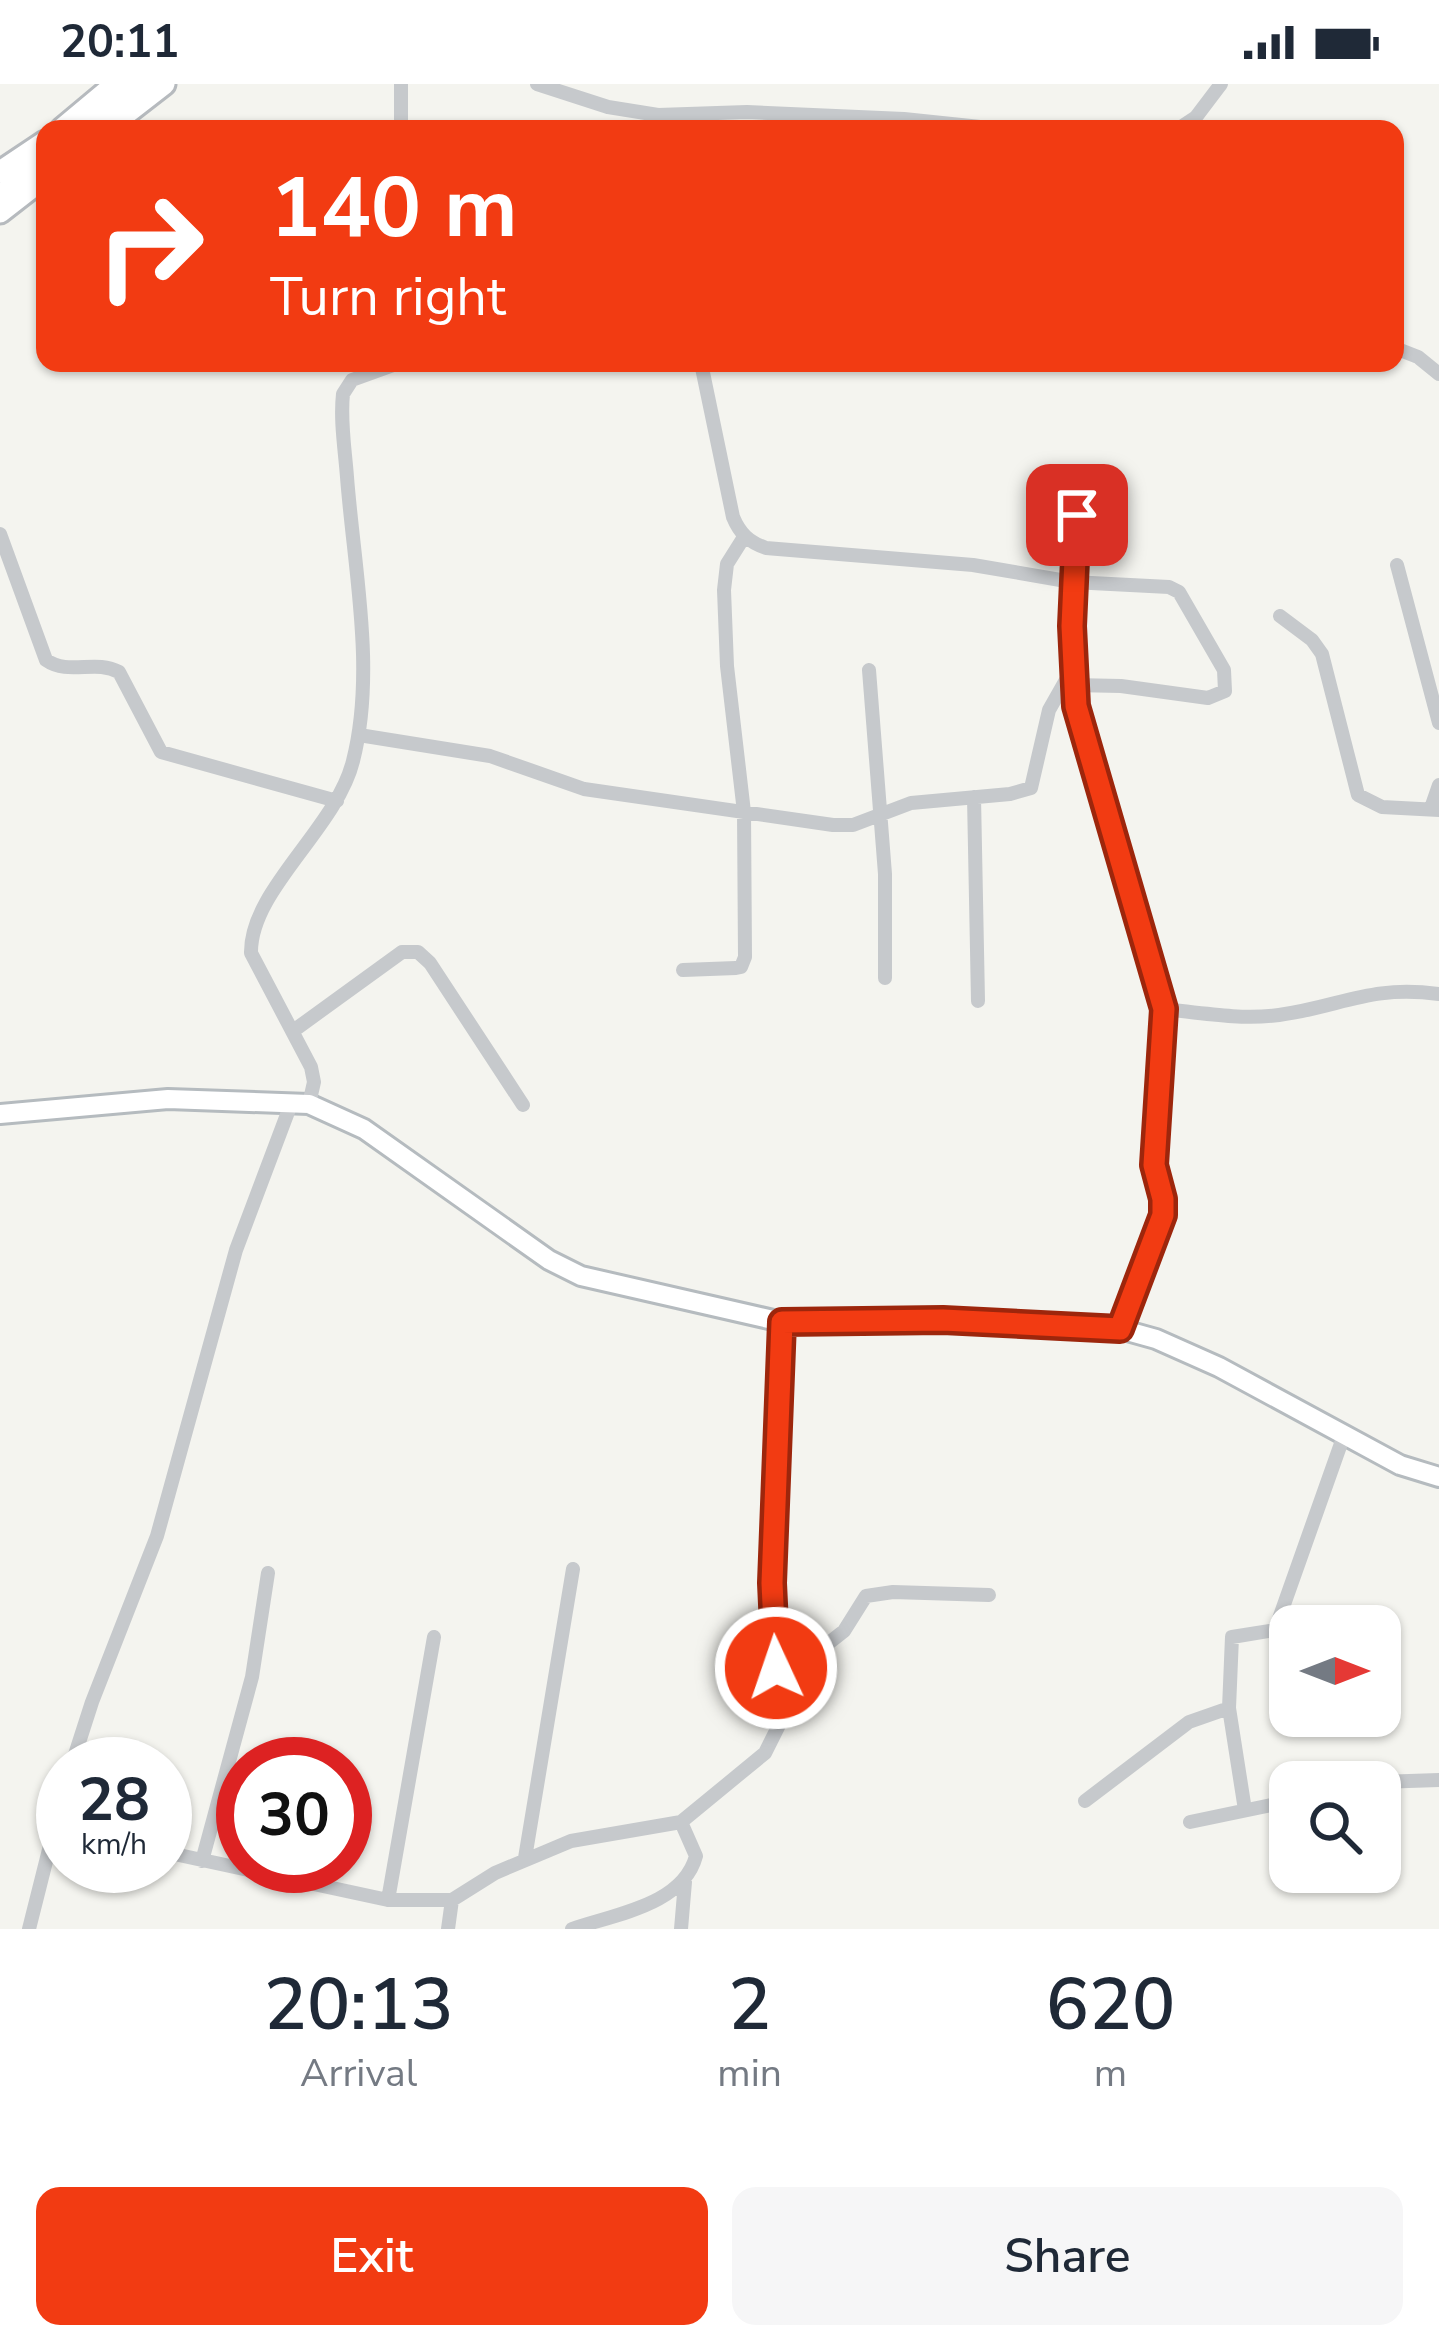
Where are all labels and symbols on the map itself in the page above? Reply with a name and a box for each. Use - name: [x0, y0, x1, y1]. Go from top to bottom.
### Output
- pin: [1026, 464, 1128, 566]
- position arrow: [713, 1605, 839, 1731]
- north arrow: [1269, 1605, 1401, 1737]
- speed limit sign: 30: [216, 1737, 372, 1893]

